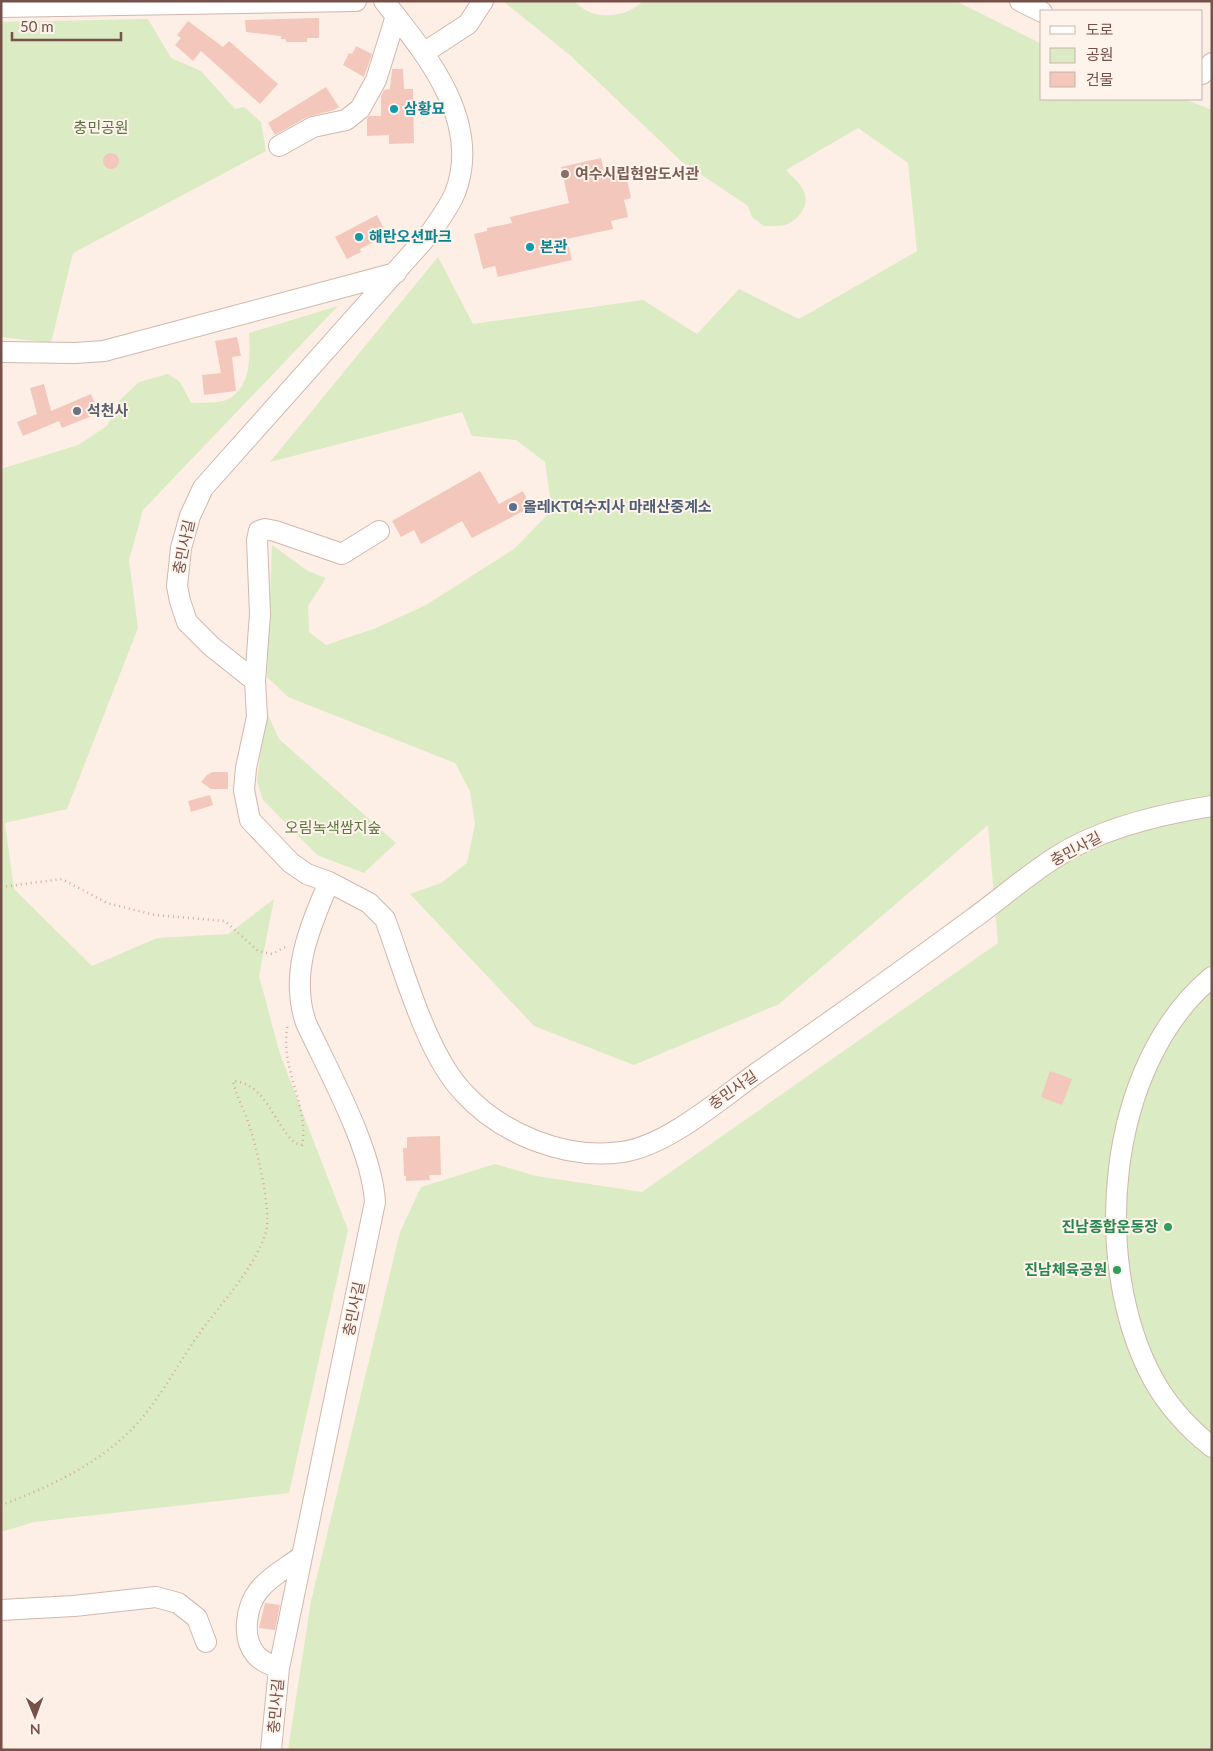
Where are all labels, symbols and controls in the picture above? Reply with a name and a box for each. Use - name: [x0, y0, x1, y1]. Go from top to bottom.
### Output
- scale bar: [12, 10, 121, 42]
- legend: [1040, 10, 1203, 100]
- text: 50 m: [20, 17, 54, 35]
- text: 도로: [1086, 20, 1114, 38]
- text: 공원: [1086, 45, 1114, 63]
- text: 건물: [1086, 70, 1114, 88]
- place label: 삼황묘: [404, 99, 446, 117]
- marker: 삼황묘: [388, 103, 400, 115]
- park label: 충민공원: [73, 118, 129, 136]
- place label: 여수시립현암도서관: [575, 164, 699, 182]
- marker: 여수시립현암도서관: [559, 168, 571, 180]
- place label: 해란오션파크: [369, 227, 452, 245]
- marker: 해란오션파크: [353, 231, 365, 243]
- place label: 본관: [540, 237, 568, 255]
- marker: 본관: [524, 241, 536, 253]
- place label: 석천사: [87, 401, 129, 419]
- marker: 석천사: [71, 405, 83, 417]
- place label: 올레KT여수지사 마래산중계소: [523, 497, 712, 515]
- marker: 올레KT여수지사 마래산중계소: [507, 501, 519, 513]
- street label: 충민사길: [168, 518, 198, 576]
- park label: 오림녹색쌈지숲: [285, 818, 381, 836]
- street label: 충민사길: [1047, 827, 1104, 869]
- street label: 충민사길: [705, 1066, 760, 1112]
- place label: 진남종합운동장: [1061, 1217, 1158, 1235]
- marker: 진남종합운동장: [1162, 1221, 1174, 1233]
- place label: 진남체육공원: [1024, 1260, 1107, 1278]
- marker: 진남체육공원: [1111, 1264, 1123, 1276]
- street label: 충민사길: [338, 1280, 368, 1338]
- street label: 충민사길: [264, 1678, 286, 1734]
- north arrow: [10, 1691, 60, 1741]
- text: N: [30, 1721, 41, 1738]

